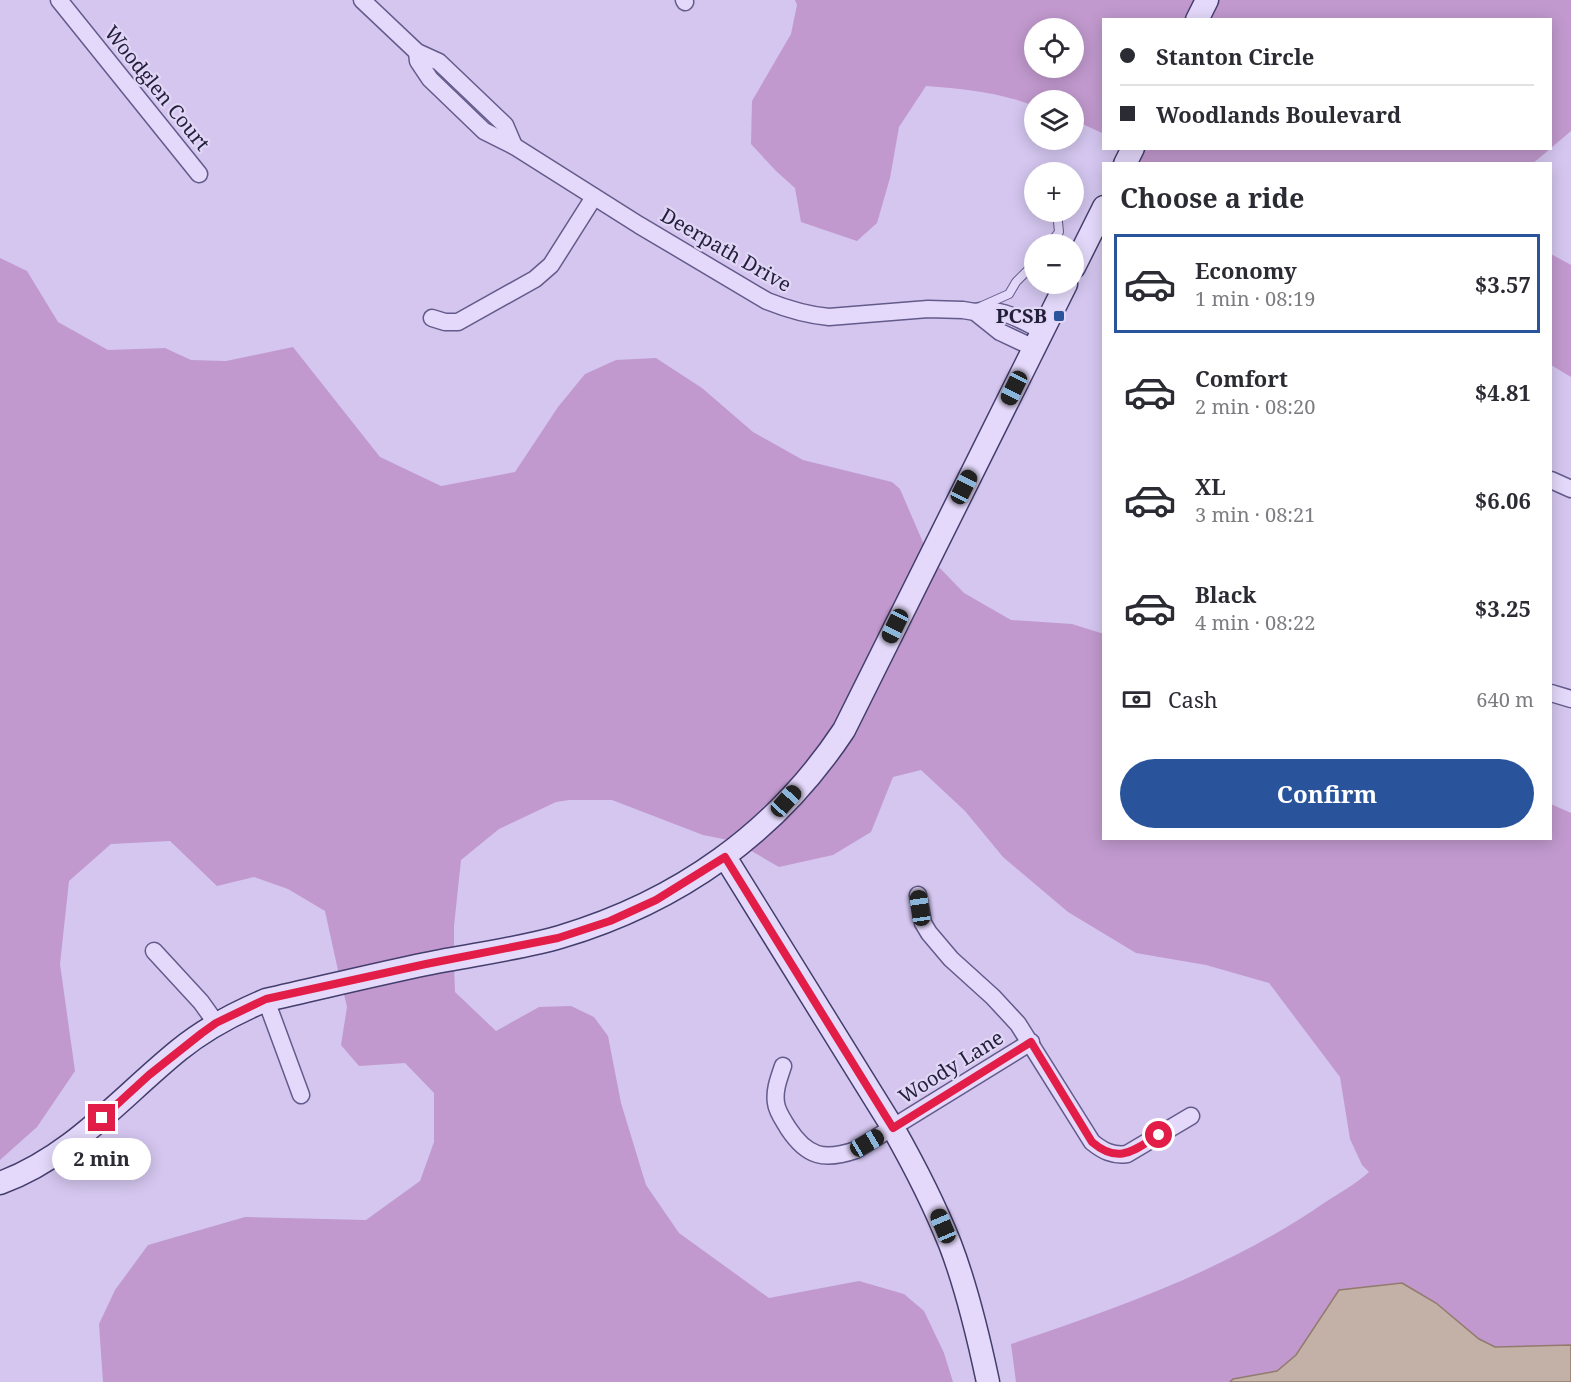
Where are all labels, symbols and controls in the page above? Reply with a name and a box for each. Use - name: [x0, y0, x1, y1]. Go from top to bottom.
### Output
- map controls: [1024, 18, 1084, 294]
- button: locate: [1024, 18, 1084, 78]
- street label: Woodglen Court: [98, 19, 216, 156]
- text: Stanton Circle: [1156, 41, 1314, 71]
- button: layers: [1024, 90, 1084, 150]
- text: Woodlands Boulevard: [1156, 99, 1401, 129]
- button: +: [1024, 162, 1084, 222]
- text: Choose a ride: [1120, 179, 1305, 216]
- street label: Deerpath Drive: [656, 201, 796, 298]
- button: −: [1024, 234, 1084, 294]
- text: Economy: [1195, 255, 1297, 285]
- icon: car: [1123, 257, 1177, 311]
- text: $3.57: [1475, 269, 1531, 299]
- text: 1 min · 08:19: [1195, 285, 1315, 312]
- place label: PCSB: [996, 302, 1047, 329]
- marker: PCSB: [1052, 309, 1066, 323]
- text: Comfort: [1195, 363, 1288, 393]
- icon: car: [1123, 365, 1177, 419]
- car: [998, 368, 1030, 408]
- text: $4.81: [1475, 377, 1531, 407]
- text: 2 min · 08:20: [1195, 393, 1315, 420]
- car: [948, 467, 980, 507]
- text: XL: [1195, 471, 1226, 501]
- icon: car: [1123, 473, 1177, 527]
- text: $6.06: [1475, 485, 1531, 515]
- text: 3 min · 08:21: [1195, 501, 1315, 528]
- text: Black: [1195, 579, 1256, 609]
- icon: car: [1123, 581, 1177, 635]
- text: $3.25: [1475, 593, 1531, 623]
- car: [879, 606, 911, 646]
- text: 4 min · 08:22: [1195, 609, 1315, 636]
- icon: cash: [1120, 683, 1153, 716]
- text: Cash: [1168, 684, 1218, 714]
- text: 640 m: [1476, 686, 1534, 713]
- button: Confirm: [1120, 759, 1534, 828]
- car: [767, 782, 805, 820]
- car: [909, 889, 931, 927]
- street label: Woody Lane: [893, 1024, 1008, 1110]
- route end: [88, 1104, 115, 1131]
- route start: [1145, 1121, 1172, 1148]
- car: [847, 1126, 887, 1160]
- callout: 2 min: [52, 1139, 152, 1181]
- text: 2 min: [73, 1145, 130, 1172]
- car: [928, 1206, 958, 1246]

